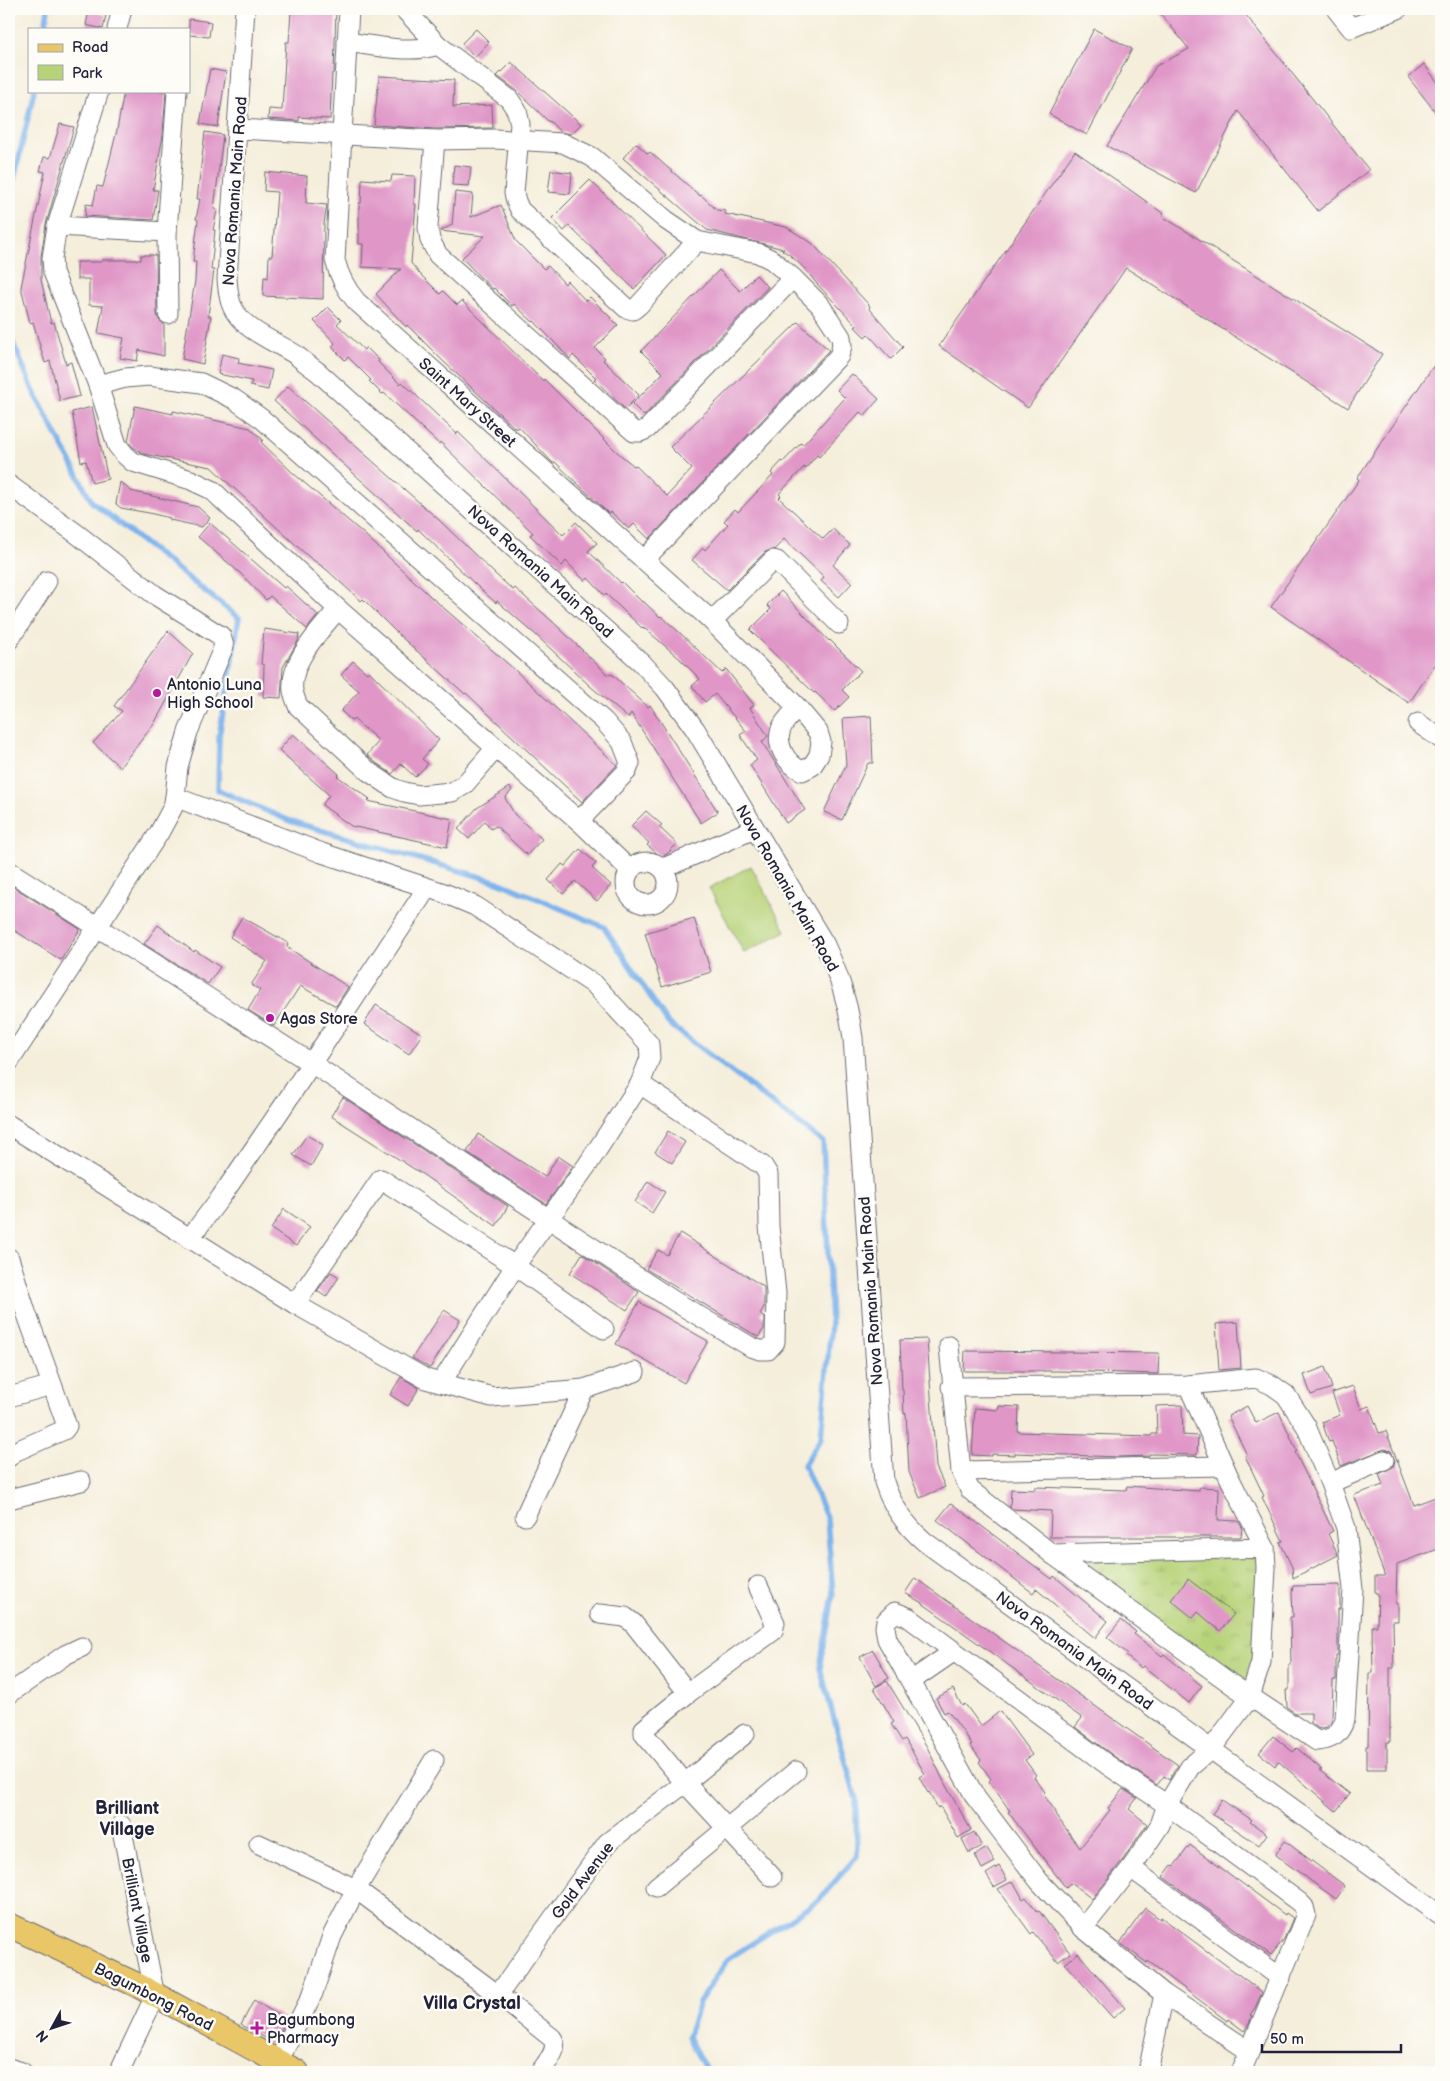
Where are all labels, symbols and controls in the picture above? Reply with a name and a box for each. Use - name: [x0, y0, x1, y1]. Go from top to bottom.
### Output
- legend: [28, 28, 190, 92]
- text: Road: [72, 38, 108, 57]
- text: Park: [72, 64, 103, 83]
- street label: Nova Romania Main Road: [219, 96, 252, 286]
- street label: Saint Mary Street: [414, 354, 520, 452]
- street label: Nova Romania Main Road: [463, 502, 617, 643]
- place label: Antonio Luna High School: [167, 676, 262, 713]
- marker: Antonio Luna High School: [151, 687, 163, 699]
- street label: Nova Romania Main Road: [731, 802, 842, 976]
- place label: Agas Store: [280, 1010, 358, 1029]
- marker: Agas Store: [264, 1012, 276, 1024]
- street label: Nova Romania Main Road: [855, 1196, 888, 1386]
- street label: Nova Romania Main Road: [992, 1588, 1156, 1715]
- district label: Brilliant Village: [95, 1798, 159, 1840]
- street label: Gold Avenue: [548, 1838, 619, 1923]
- street label: Brilliant Village: [117, 1856, 156, 1965]
- street label: Bagumbong Road: [91, 1959, 216, 2036]
- district label: Villa Crystal: [423, 1993, 521, 2014]
- north arrow: [28, 2004, 78, 2054]
- place label: Bagumbong Pharmacy: [267, 2011, 355, 2048]
- scale bar: [1262, 2021, 1401, 2053]
- marker: Bagumbong Pharmacy: [251, 2022, 263, 2034]
- text: N: [33, 2027, 52, 2046]
- text: 50 m: [1270, 2030, 1304, 2049]

